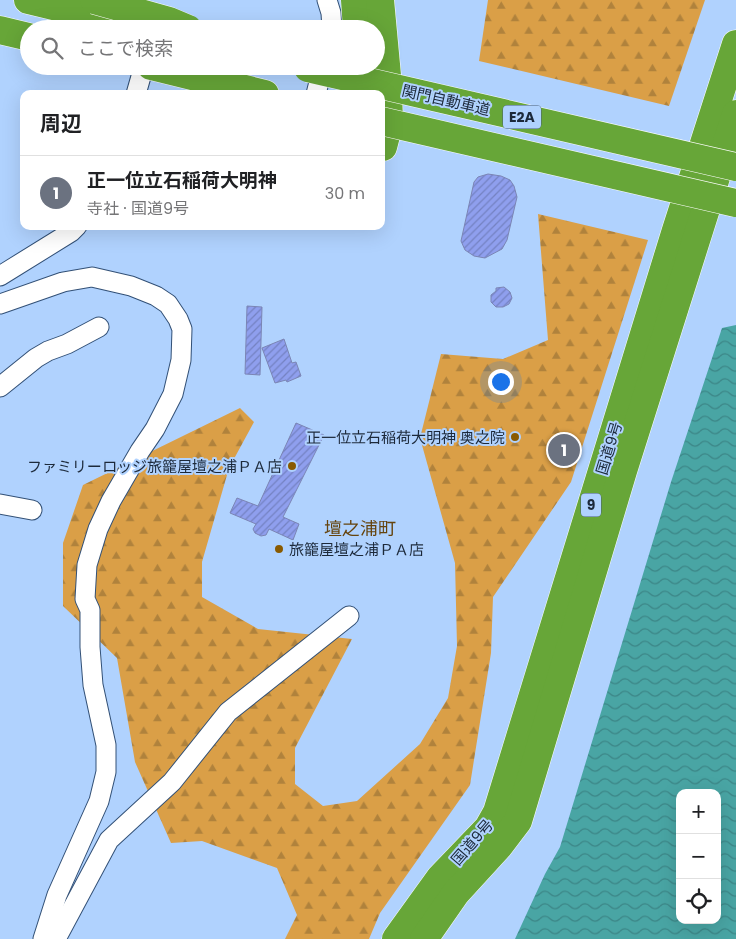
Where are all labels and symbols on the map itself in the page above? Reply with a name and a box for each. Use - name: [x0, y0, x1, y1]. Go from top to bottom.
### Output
- street label: 関門自動車道: [400, 80, 492, 120]
- road number: E2A: [503, 105, 541, 128]
- your location: [488, 369, 514, 395]
- street label: 国道9号: [591, 419, 627, 477]
- place label: 正一位立石稲荷大明神 奥之院: [306, 427, 505, 448]
- marker: 正一位立石稲荷大明神 奥之院: [509, 431, 521, 443]
- pin: 1: [548, 431, 580, 469]
- place label: ファミリーロッジ旅籠屋壇之浦ＰＡ店: [27, 456, 282, 477]
- marker: ファミリーロッジ旅籠屋壇之浦ＰＡ店: [286, 460, 298, 472]
- road number: 9: [581, 494, 601, 516]
- district label: 壇之浦町: [324, 516, 396, 541]
- place label: 旅籠屋壇之浦ＰＡ店: [289, 539, 424, 560]
- marker: 旅籠屋壇之浦ＰＡ店: [273, 543, 285, 555]
- street label: 国道9号: [446, 815, 498, 869]

